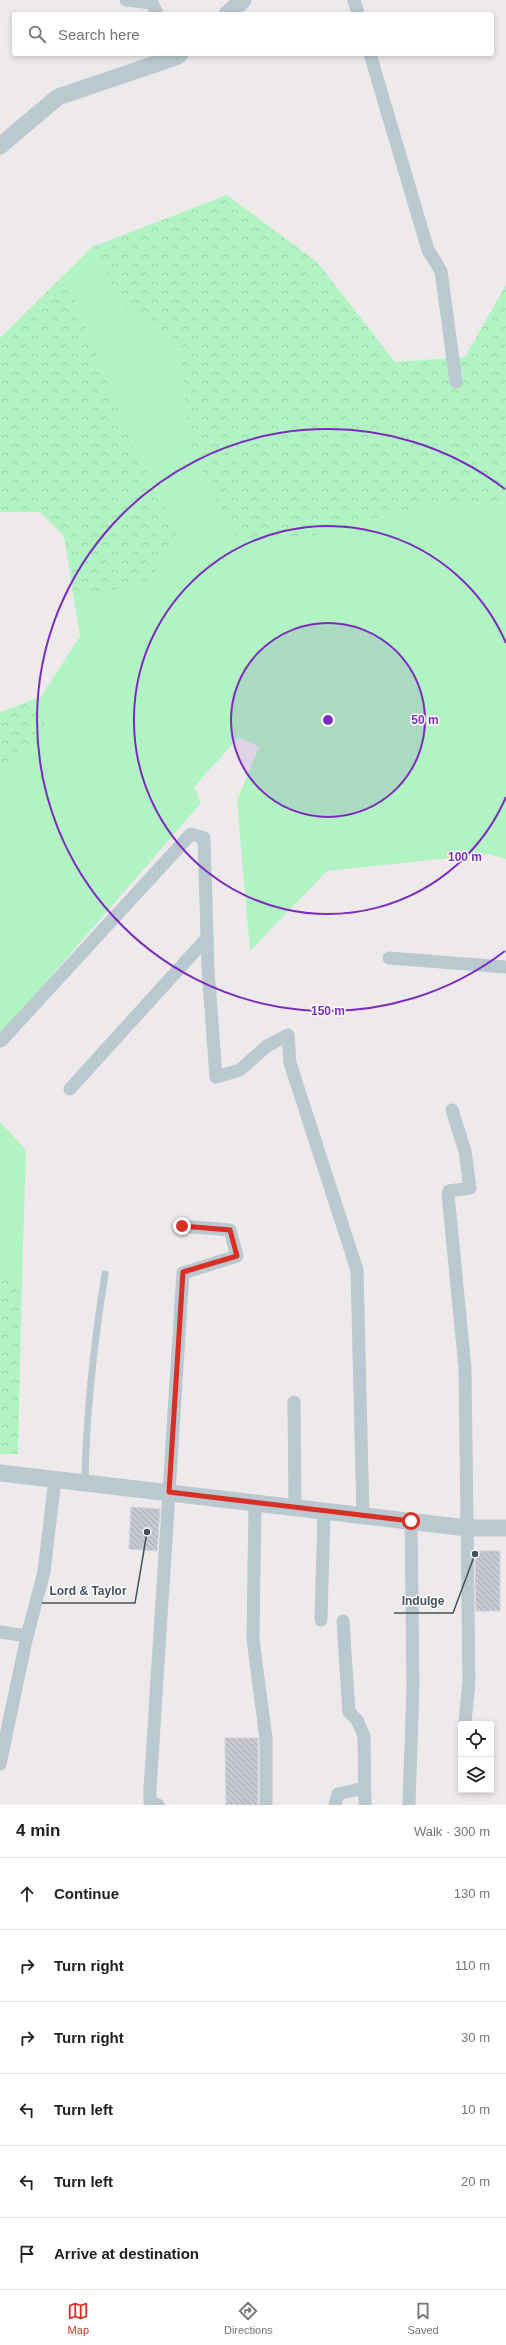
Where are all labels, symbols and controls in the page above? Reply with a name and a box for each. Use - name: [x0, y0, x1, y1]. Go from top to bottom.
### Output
- search box: [12, 12, 494, 56]
- icon: search: [26, 23, 48, 45]
- text: Search here: [58, 26, 140, 43]
- centre of rings: [321, 713, 335, 727]
- text: 50 m: [411, 713, 439, 727]
- text: 100 m: [448, 850, 482, 864]
- text: 150 m: [311, 1004, 345, 1018]
- route end: [173, 1217, 191, 1235]
- route start: [402, 1512, 420, 1530]
- callout: Lord & Taylor: [42, 1579, 135, 1603]
- text: Lord & Taylor: [49, 1584, 127, 1598]
- callout: Indulge: [394, 1589, 453, 1613]
- text: Indulge: [402, 1594, 445, 1608]
- map controls: [458, 1721, 494, 1793]
- button: locate: [458, 1721, 494, 1757]
- button: layers: [458, 1757, 494, 1793]
- text: 4 min: [16, 1821, 60, 1840]
- text: Walk · 300 m: [414, 1824, 490, 1839]
- icon: ahead: [16, 1883, 38, 1905]
- text: Continue: [54, 1885, 119, 1902]
- text: 130 m: [454, 1886, 490, 1901]
- icon: right: [16, 1955, 38, 1977]
- text: Turn right: [54, 1957, 124, 1974]
- text: 110 m: [455, 1958, 490, 1973]
- icon: right: [16, 2027, 38, 2049]
- text: Turn right: [54, 2029, 124, 2046]
- text: 30 m: [461, 2030, 490, 2045]
- icon: left: [16, 2099, 38, 2121]
- text: Turn left: [54, 2101, 113, 2118]
- text: 10 m: [461, 2102, 490, 2117]
- icon: left: [16, 2171, 38, 2193]
- text: Turn left: [54, 2173, 113, 2190]
- text: 20 m: [461, 2174, 490, 2189]
- icon: arrive: [16, 2243, 38, 2265]
- text: Arrive at destination: [54, 2245, 199, 2262]
- tab: Map: [67, 2300, 89, 2336]
- tab: Directions: [224, 2300, 273, 2336]
- tab: Saved: [407, 2300, 439, 2336]

